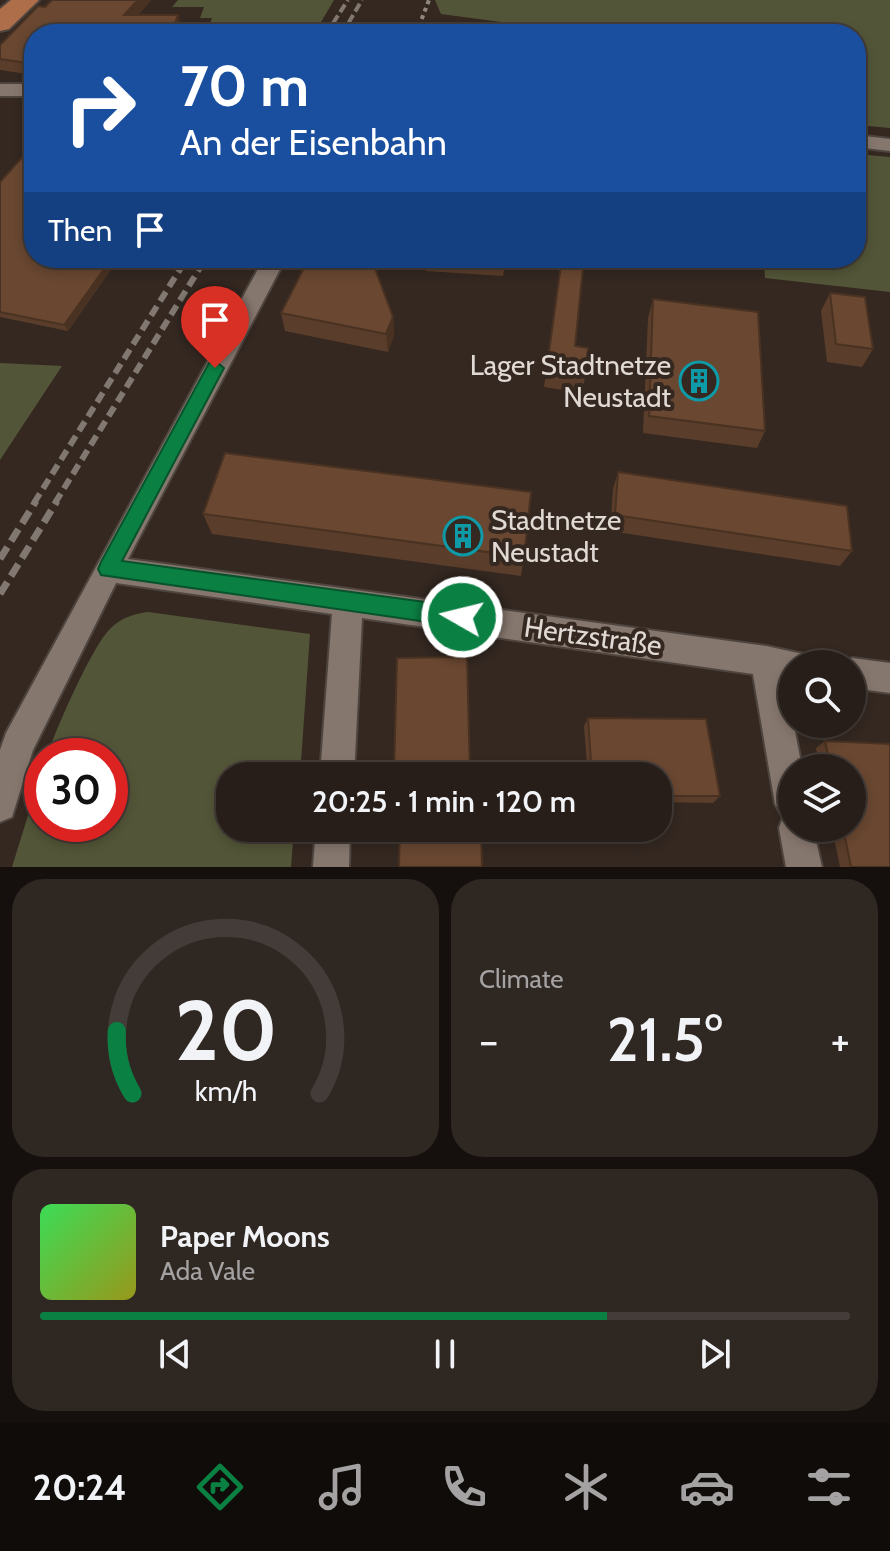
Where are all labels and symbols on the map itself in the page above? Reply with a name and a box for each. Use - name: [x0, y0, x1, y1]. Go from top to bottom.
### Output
- pin: [181, 286, 249, 368]
- place label: Lager Stadtnetze Neustadt: [470, 348, 671, 414]
- building icon: Lager Stadtnetze Neustadt: [678, 360, 720, 402]
- place label: Stadtnetze Neustadt: [491, 503, 621, 569]
- building icon: Stadtnetze Neustadt: [442, 515, 484, 557]
- position arrow: [420, 575, 504, 659]
- street label: Hertzstraße: [522, 610, 664, 662]
- speed limit sign: 30: [24, 738, 128, 842]

